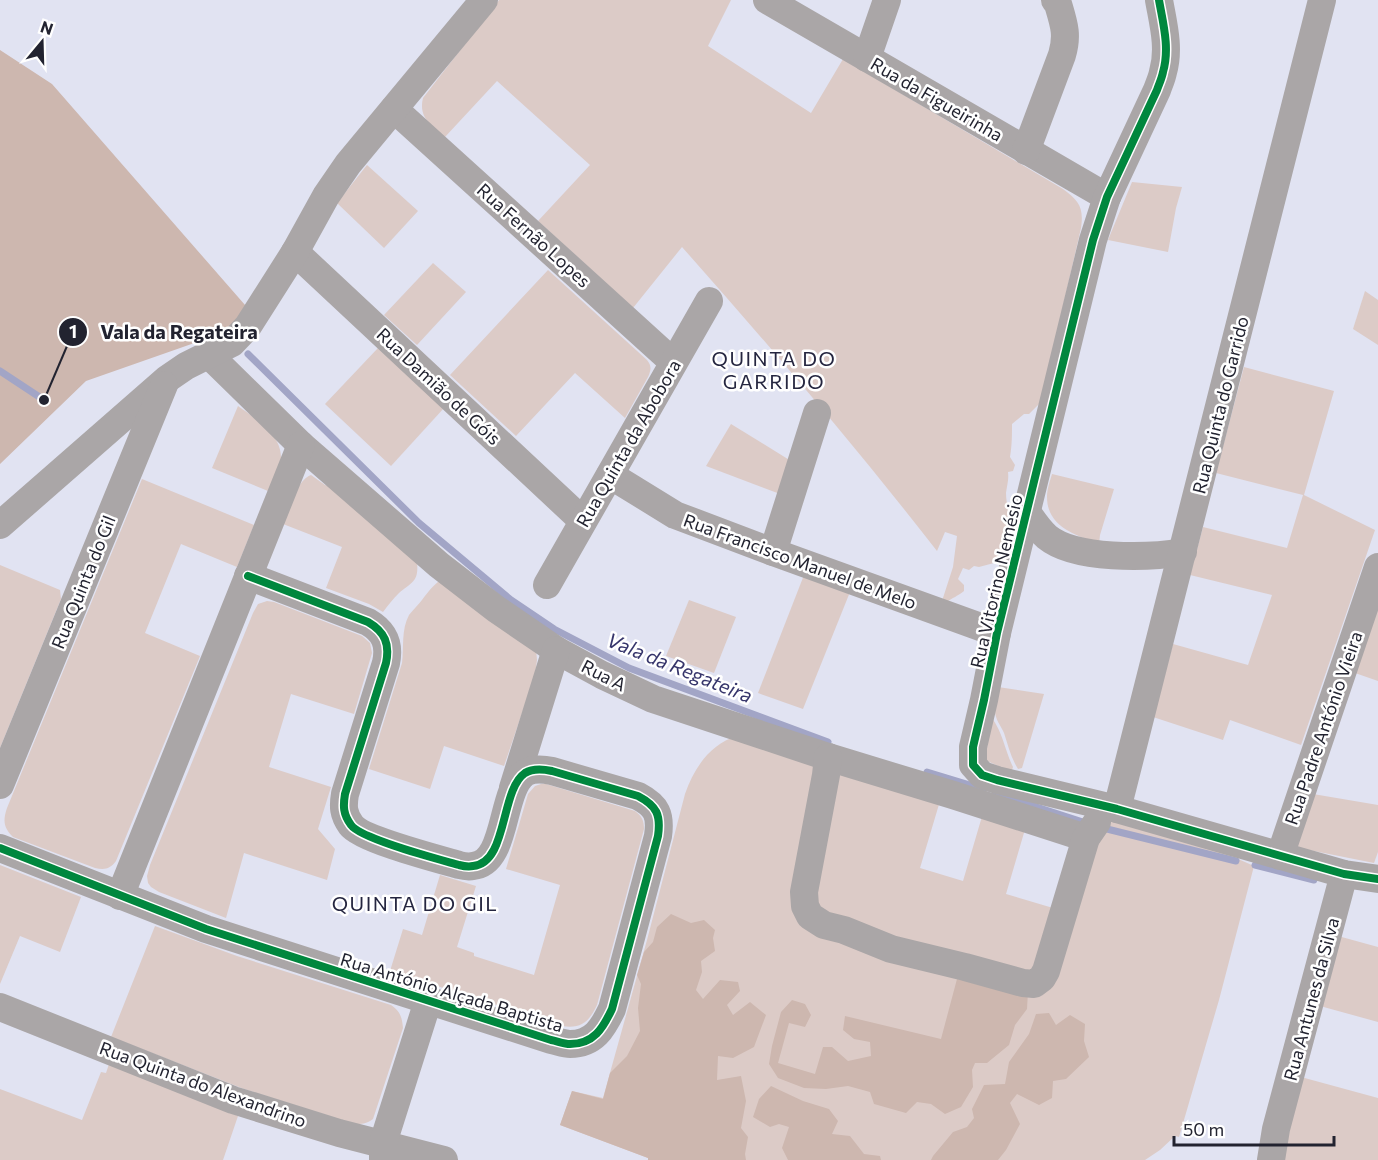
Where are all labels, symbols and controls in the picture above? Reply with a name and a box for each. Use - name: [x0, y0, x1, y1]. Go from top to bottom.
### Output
- north arrow: [12, 12, 72, 72]
- text: N: [38, 16, 56, 38]
- street label: Rua da Figueirinha: [867, 52, 1007, 146]
- street label: Rua Fernão Lopes: [473, 178, 595, 292]
- callout: Vala da Regateira: [58, 313, 270, 351]
- street label: Rua Quinta do Garrido: [1187, 314, 1253, 496]
- text: Vala da Regateira: [100, 319, 258, 343]
- text: 1: [69, 320, 77, 342]
- street label: Rua Damião de Góis: [372, 323, 506, 449]
- district label: QUINTA DO GARRIDO: [712, 346, 836, 393]
- street label: Rua Quinta da Abobora: [571, 355, 685, 531]
- street label: Rua Vitorino Nemésio: [965, 492, 1027, 670]
- street label: Rua Francisco Manuel de Melo: [681, 509, 919, 613]
- street label: Rua Quinta do Gil: [46, 512, 120, 652]
- water label: Vala da Regateira: [604, 627, 756, 707]
- street label: Rua Padre António Vieira: [1280, 628, 1366, 828]
- street label: Rua A: [578, 654, 630, 696]
- district label: QUINTA DO GIL: [332, 891, 498, 915]
- street label: Rua Antunes da Silva: [1279, 915, 1343, 1083]
- street label: Rua António Alçada Baptista: [338, 948, 566, 1036]
- street label: Rua Quinta do Alexandrino: [97, 1036, 309, 1132]
- scale bar: [1174, 1109, 1334, 1147]
- text: 50 m: [1183, 1118, 1224, 1140]

